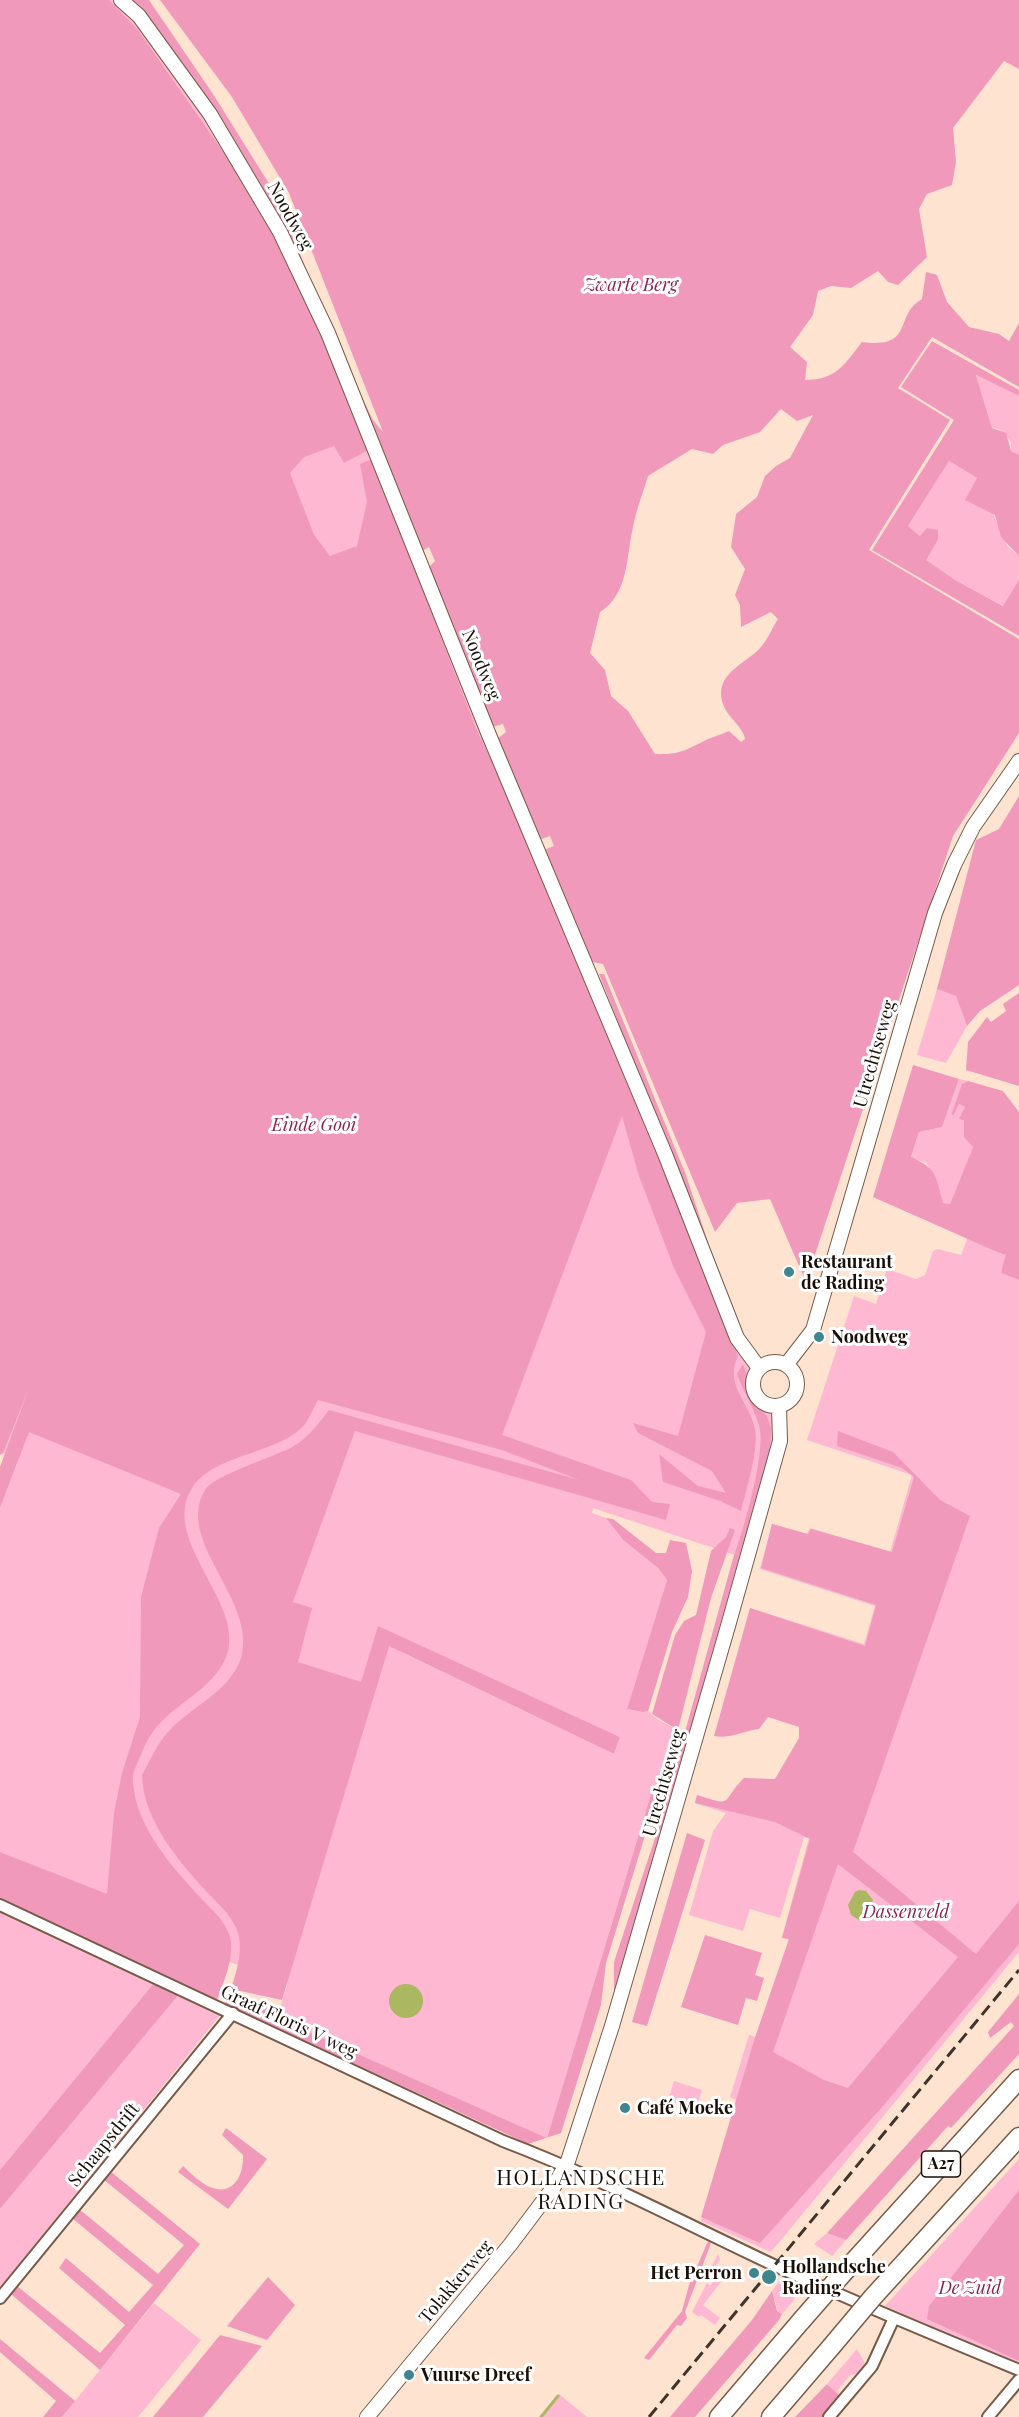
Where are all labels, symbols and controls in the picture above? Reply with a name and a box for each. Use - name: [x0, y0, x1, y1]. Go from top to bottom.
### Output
- street label: Noodweg: [262, 178, 318, 254]
- park label: Zwarte Berg: [584, 274, 678, 296]
- street label: Noodweg: [457, 626, 505, 704]
- street label: Utrechtseweg: [849, 998, 901, 1110]
- park label: Einde Gooi: [272, 1114, 356, 1136]
- place label: Restaurant de Rading: [801, 1251, 893, 1294]
- marker: Restaurant de Rading: [782, 1265, 796, 1279]
- place label: Noodweg: [831, 1326, 908, 1348]
- marker: Noodweg: [812, 1330, 826, 1344]
- street label: Utrechtseweg: [638, 1727, 690, 1839]
- park label: Dassenveld: [863, 1901, 949, 1923]
- street label: Graaf Floris V weg: [217, 1981, 361, 2063]
- place label: Café Moeke: [637, 2097, 733, 2119]
- street label: Schaapsdrift: [64, 2099, 144, 2191]
- marker: Café Moeke: [618, 2101, 632, 2115]
- road number: A27: [922, 2151, 960, 2177]
- district label: HOLLANDSCHE RADING: [496, 2165, 666, 2215]
- street label: Tolakkerweg: [415, 2236, 497, 2328]
- place label: Hollandsche Rading: [782, 2256, 886, 2298]
- place label: Het Perron: [650, 2262, 742, 2284]
- marker: Het Perron: [747, 2266, 761, 2280]
- marker: Hollandsche Rading: [760, 2268, 778, 2286]
- park label: De Zuid: [939, 2277, 1001, 2299]
- place label: Vuurse Dreef: [421, 2364, 531, 2386]
- marker: Vuurse Dreef: [402, 2368, 416, 2382]

